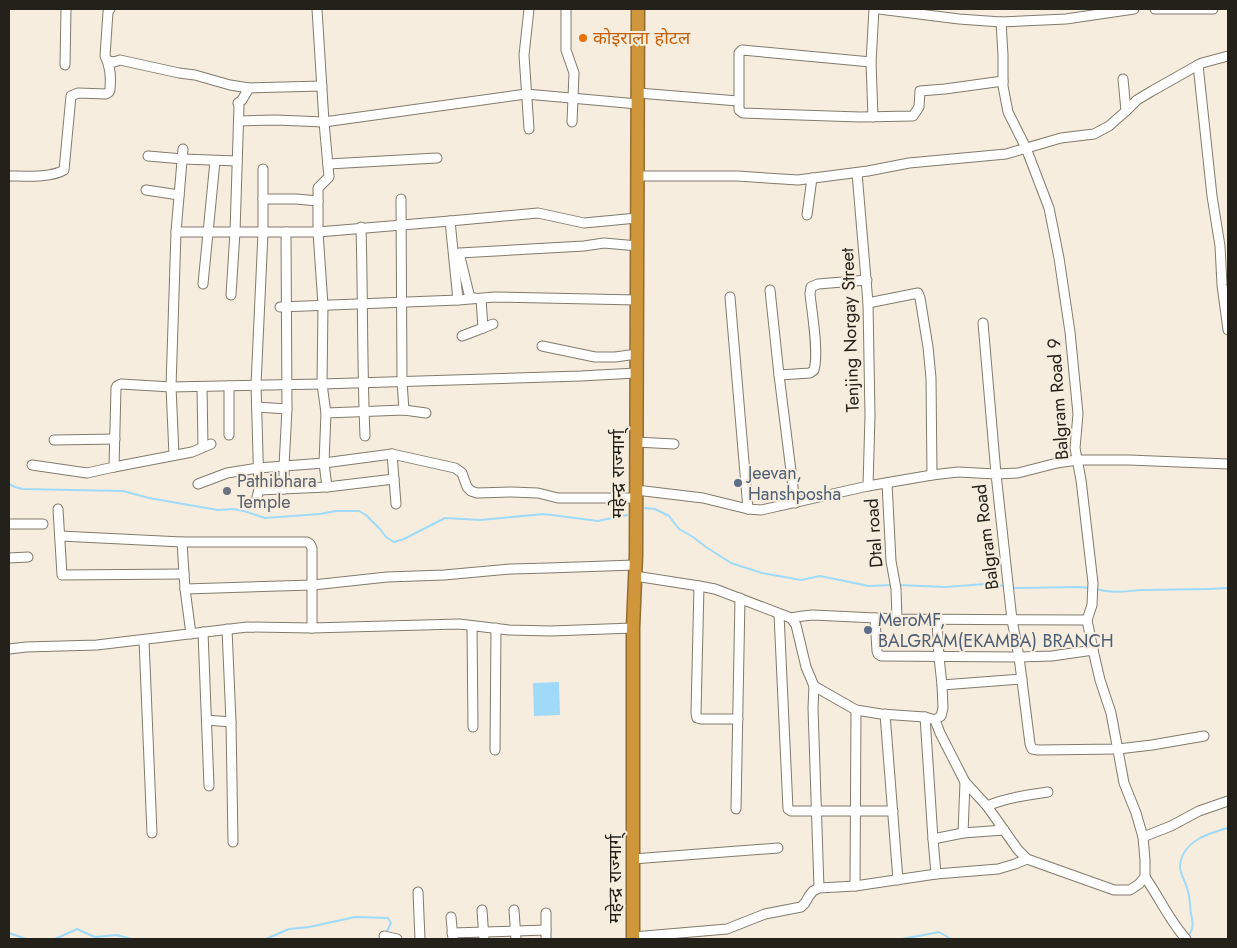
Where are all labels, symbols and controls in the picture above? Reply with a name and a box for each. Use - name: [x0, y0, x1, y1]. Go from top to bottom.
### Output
- place label: कोइराला होटल: [593, 25, 691, 51]
- marker: कोइराला होटल: [577, 32, 589, 44]
- street label: Tenjing Norgay Street: [834, 247, 866, 413]
- street label: Balgram Road 9: [1041, 337, 1075, 461]
- street label: महेन्द्र राज्मार्ग्: [605, 427, 631, 518]
- place label: Jeevan, Hanshposha: [746, 460, 841, 507]
- place label: Pathibhara Temple: [237, 468, 317, 515]
- marker: Jeevan, Hanshposha: [732, 477, 744, 489]
- street label: Balgram Road: [967, 483, 1005, 591]
- marker: Pathibhara Temple: [221, 485, 233, 497]
- street label: Dtal road: [859, 497, 889, 569]
- place label: MeroMF, BALGRAM(EKAMBA) BRANCH: [878, 607, 1114, 654]
- marker: MeroMF, BALGRAM(EKAMBA) BRANCH: [862, 624, 874, 636]
- street label: महेन्द्र राज्मार्ग्: [602, 832, 628, 923]

